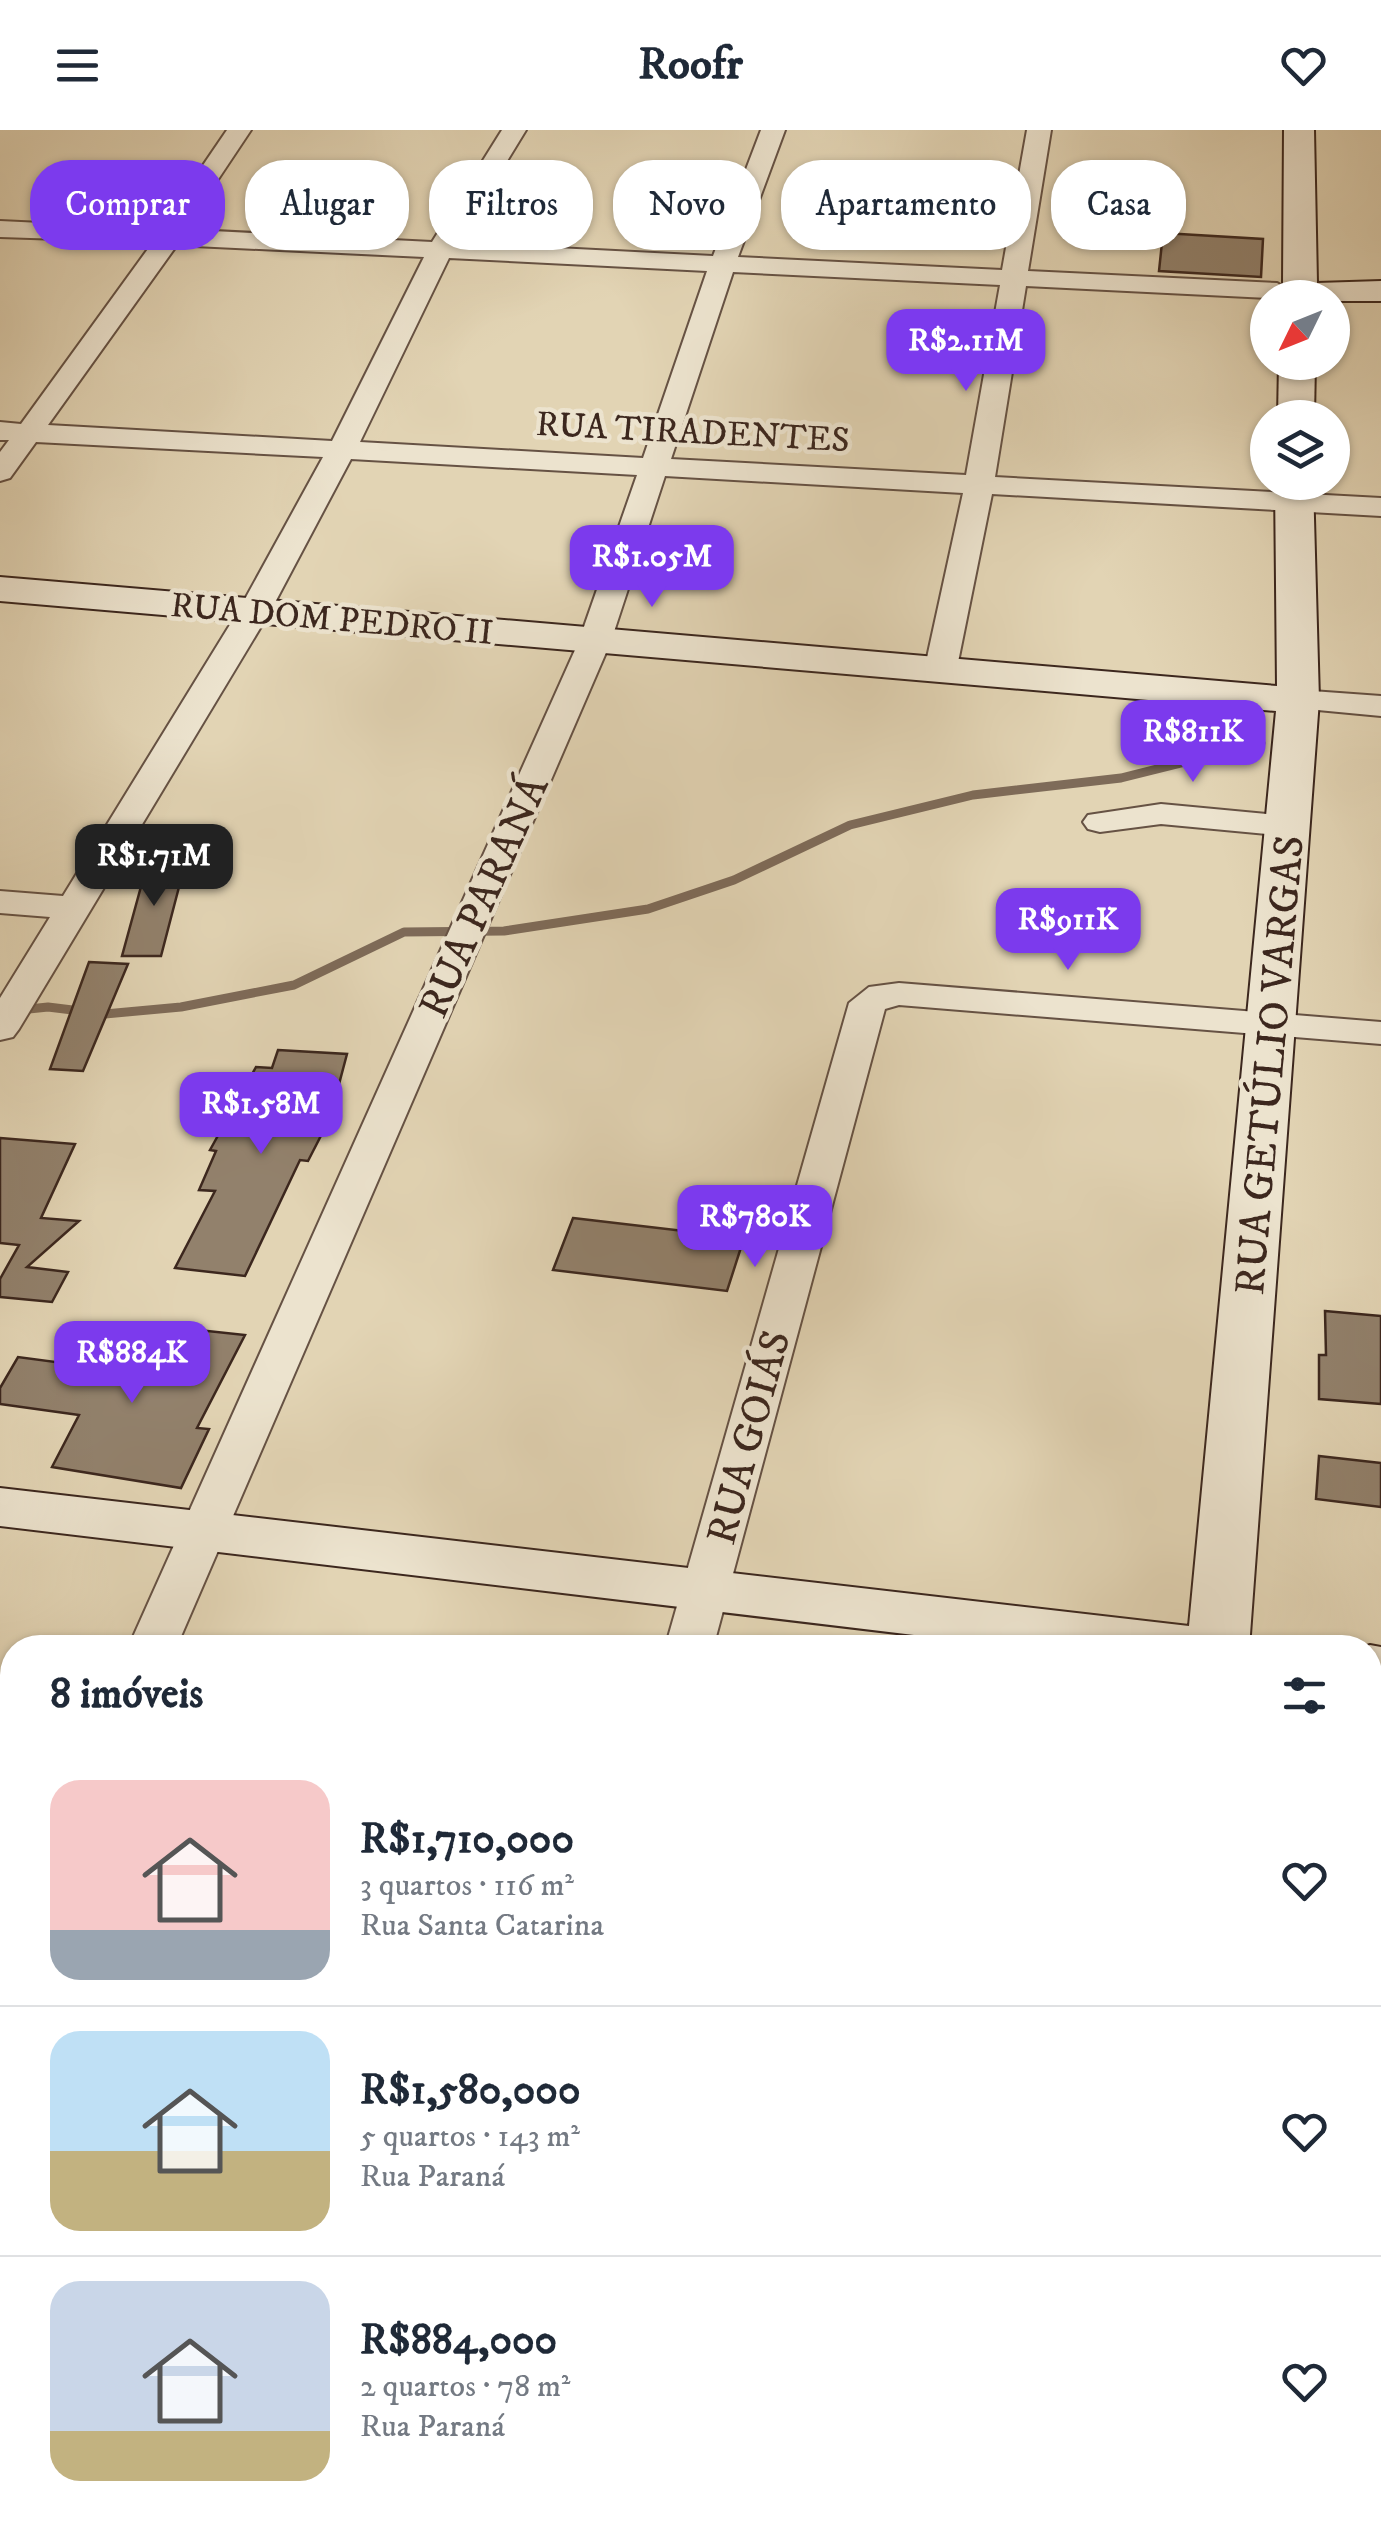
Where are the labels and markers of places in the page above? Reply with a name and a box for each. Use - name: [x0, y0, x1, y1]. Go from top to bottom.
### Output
- pin: R$2.11M: [874, 309, 1058, 394]
- pin: R$1.05M: [560, 525, 744, 610]
- pin: R$811K: [1112, 700, 1274, 785]
- pin: R$1.71M: [62, 824, 246, 909]
- pin: R$911K: [987, 888, 1149, 973]
- pin: R$1.58M: [169, 1072, 353, 1157]
- pin: R$780K: [674, 1185, 836, 1270]
- pin: R$884K: [51, 1321, 213, 1406]

